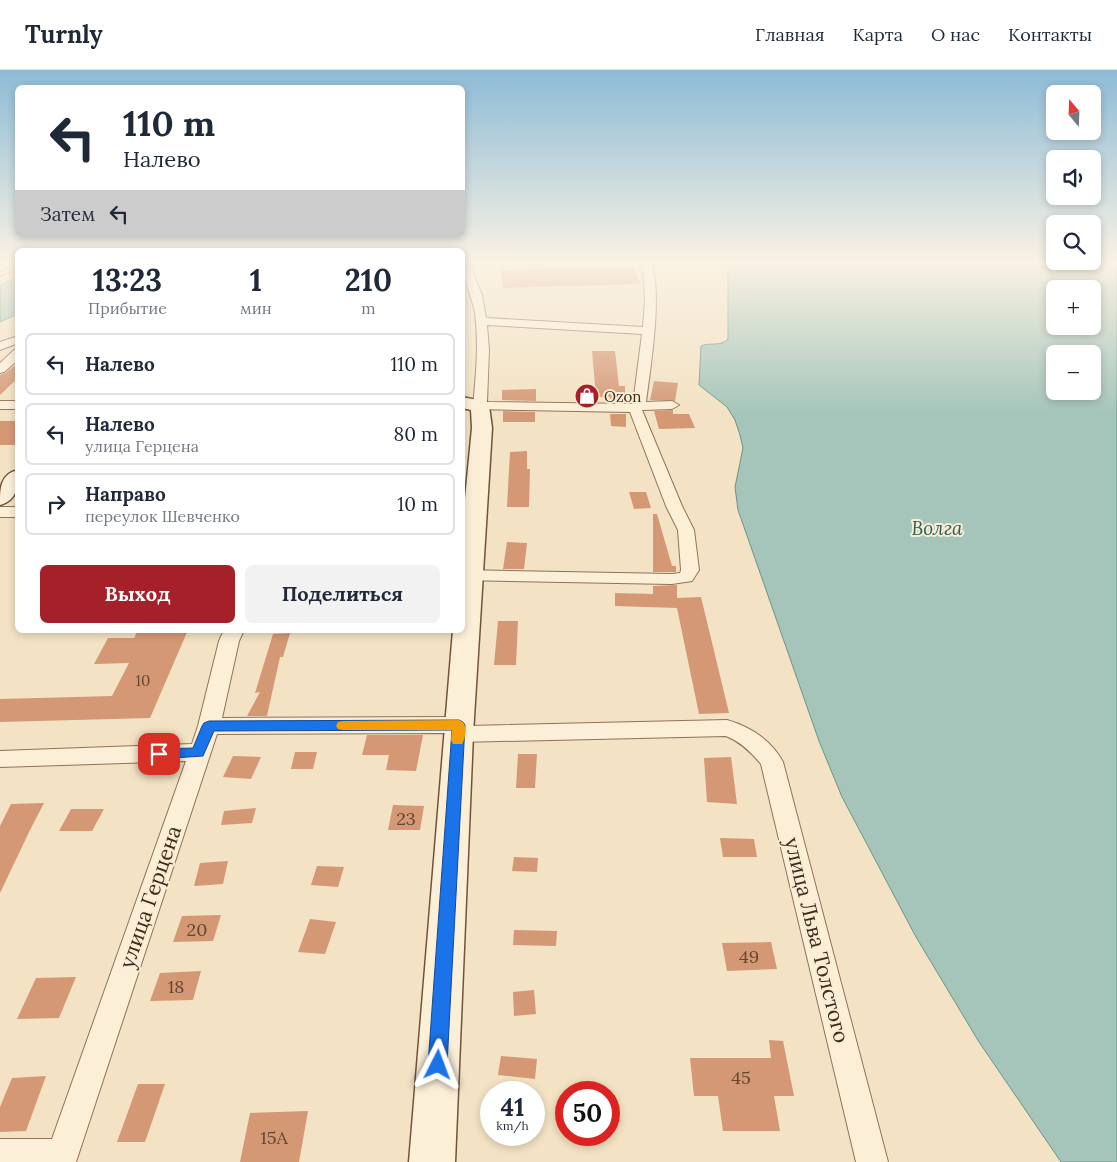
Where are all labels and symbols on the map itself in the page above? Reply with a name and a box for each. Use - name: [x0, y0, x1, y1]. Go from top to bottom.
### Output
- north arrow: [1046, 85, 1101, 140]
- shop icon: Ozon: [574, 383, 600, 409]
- place label: Ozon: [604, 387, 641, 406]
- water label: Волга: [912, 516, 963, 540]
- house number: 10: [136, 671, 150, 690]
- pin: [138, 733, 180, 775]
- house number: 23: [396, 807, 416, 830]
- street label: улица Герцена: [113, 822, 187, 972]
- street label: улица Льва Толстого: [778, 834, 856, 1046]
- house number: 20: [187, 918, 207, 941]
- house number: 49: [739, 945, 759, 968]
- house number: 18: [168, 975, 184, 998]
- position arrow: [411, 1038, 463, 1090]
- house number: 45: [731, 1066, 751, 1089]
- speed limit sign: 50: [555, 1081, 620, 1146]
- house number: 15А: [260, 1126, 289, 1149]

